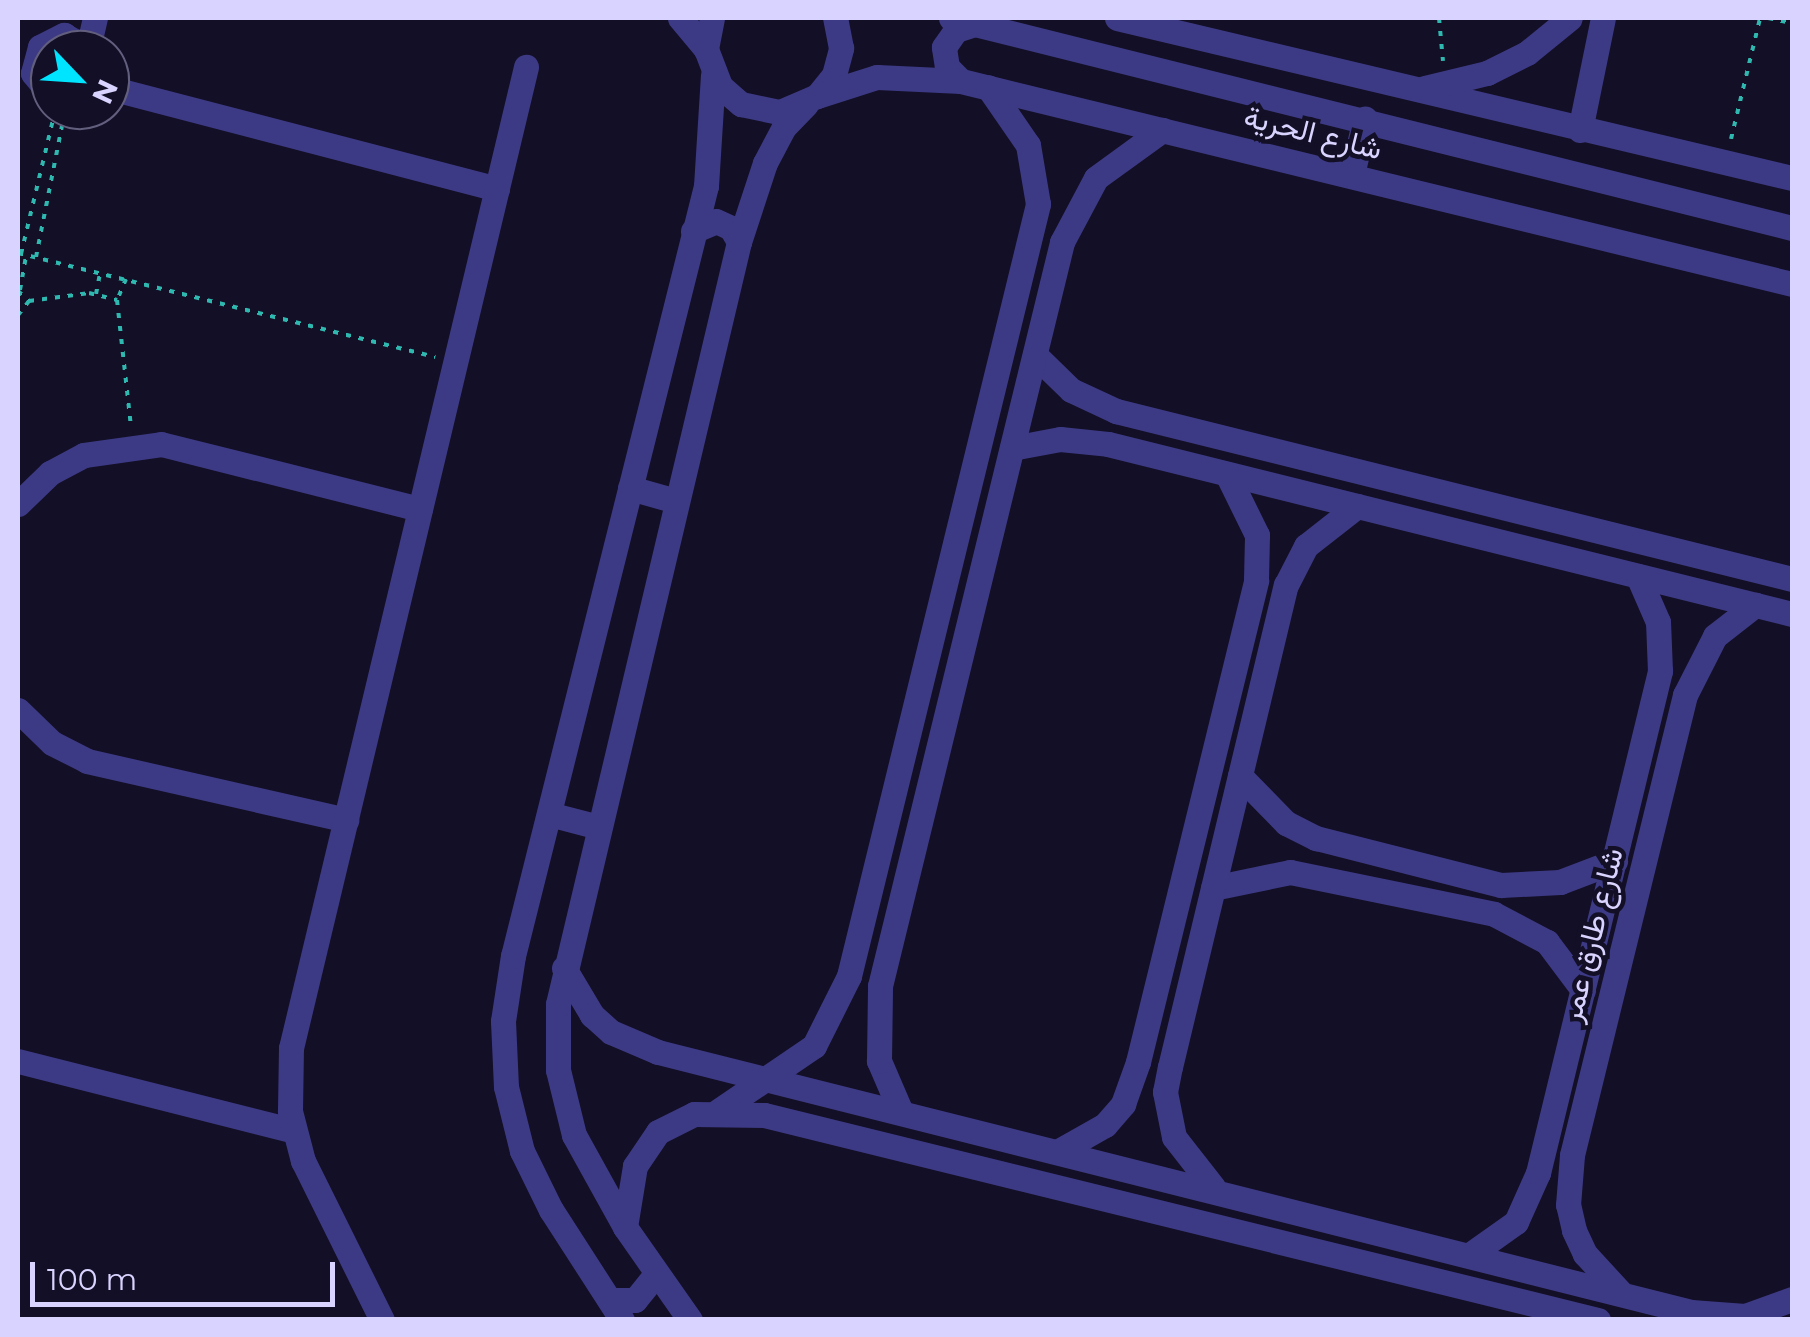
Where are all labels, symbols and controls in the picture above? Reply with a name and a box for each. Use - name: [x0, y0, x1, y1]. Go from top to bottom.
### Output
- north arrow: [30, 30, 130, 130]
- text: N: [85, 74, 126, 109]
- street label: شارع الحرية: [1240, 99, 1386, 167]
- street label: شارع طارق عمر: [1553, 844, 1631, 1026]
- scale bar: [35, 1242, 340, 1304]
- text: 100 m: [47, 1261, 137, 1298]

